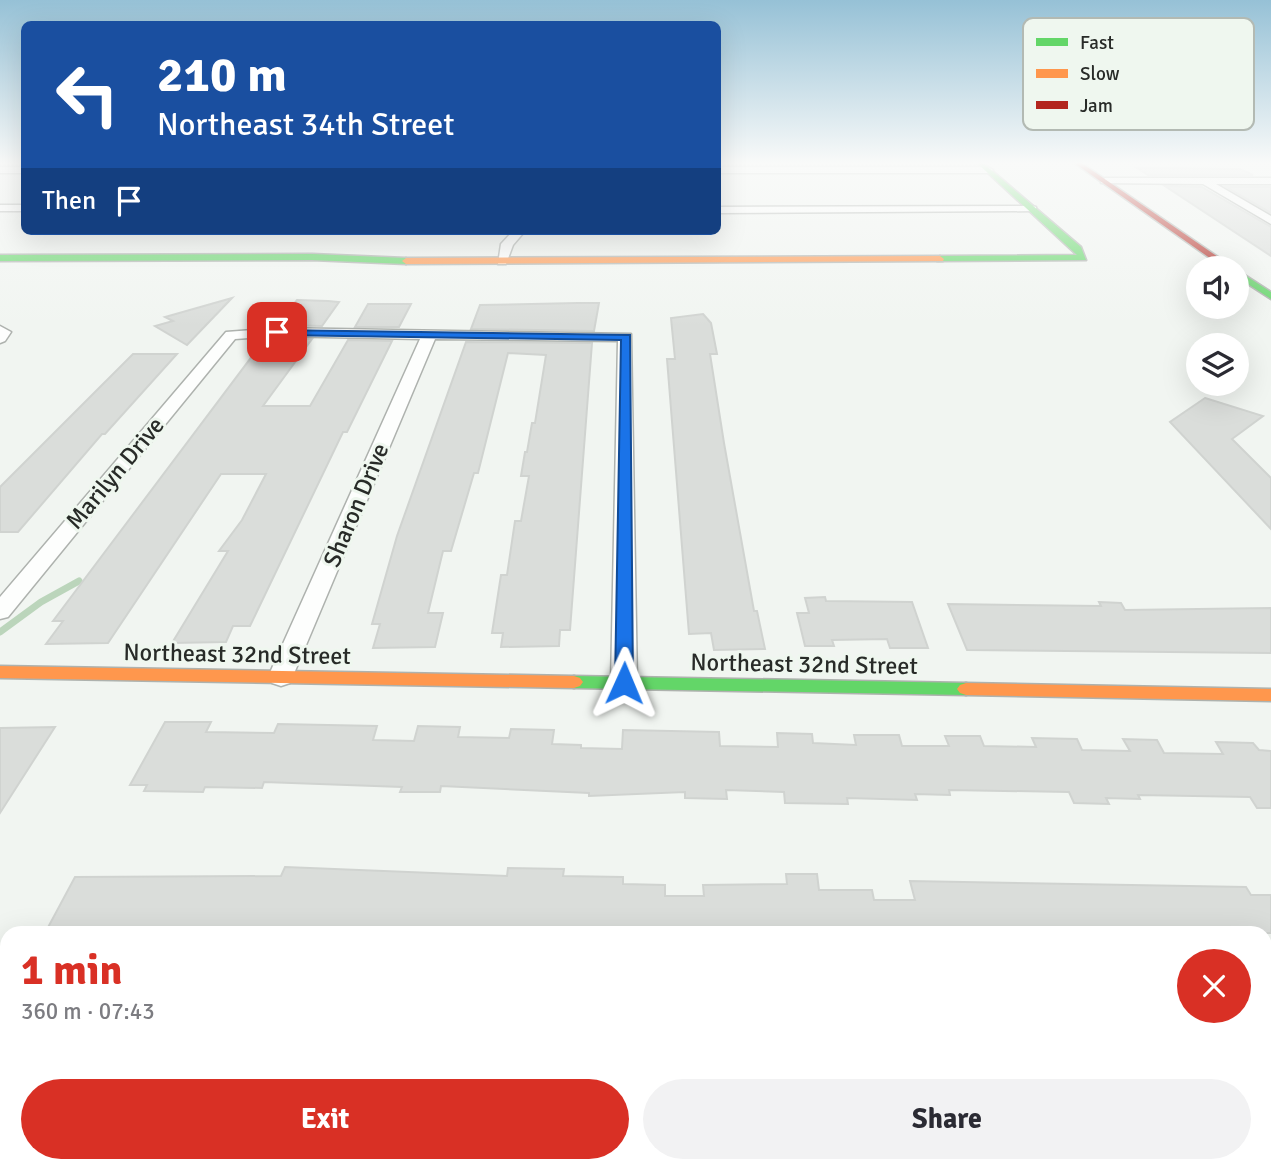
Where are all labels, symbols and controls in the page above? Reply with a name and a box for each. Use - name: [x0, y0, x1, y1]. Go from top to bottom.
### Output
- legend: [1023, 18, 1254, 130]
- text: Fast: [1080, 31, 1114, 55]
- text: 210 m: [157, 45, 287, 105]
- icon: left: [42, 49, 133, 140]
- text: Slow: [1080, 62, 1120, 86]
- text: Jam: [1080, 94, 1113, 118]
- text: Northeast 34th Street: [157, 105, 455, 144]
- icon: arrive: [110, 182, 148, 220]
- text: Then: [42, 185, 96, 217]
- map controls: [1186, 256, 1249, 396]
- button: sound: [1186, 256, 1249, 319]
- pin: [247, 302, 307, 362]
- icon: arrive: [258, 313, 296, 351]
- button: layers: [1186, 333, 1249, 396]
- street label: Marilyn Drive: [59, 411, 171, 535]
- street label: Sharon Drive: [317, 439, 395, 571]
- street label: Northeast 32nd Street: [123, 637, 351, 671]
- position arrow: [587, 646, 661, 720]
- street label: Northeast 32nd Street: [690, 647, 918, 681]
- text: 1 min: [21, 945, 122, 996]
- button: close: [1177, 949, 1251, 1023]
- text: 360 m · 07:43: [21, 997, 155, 1026]
- button: Exit: [21, 1079, 629, 1159]
- button: Share: [643, 1079, 1251, 1159]

